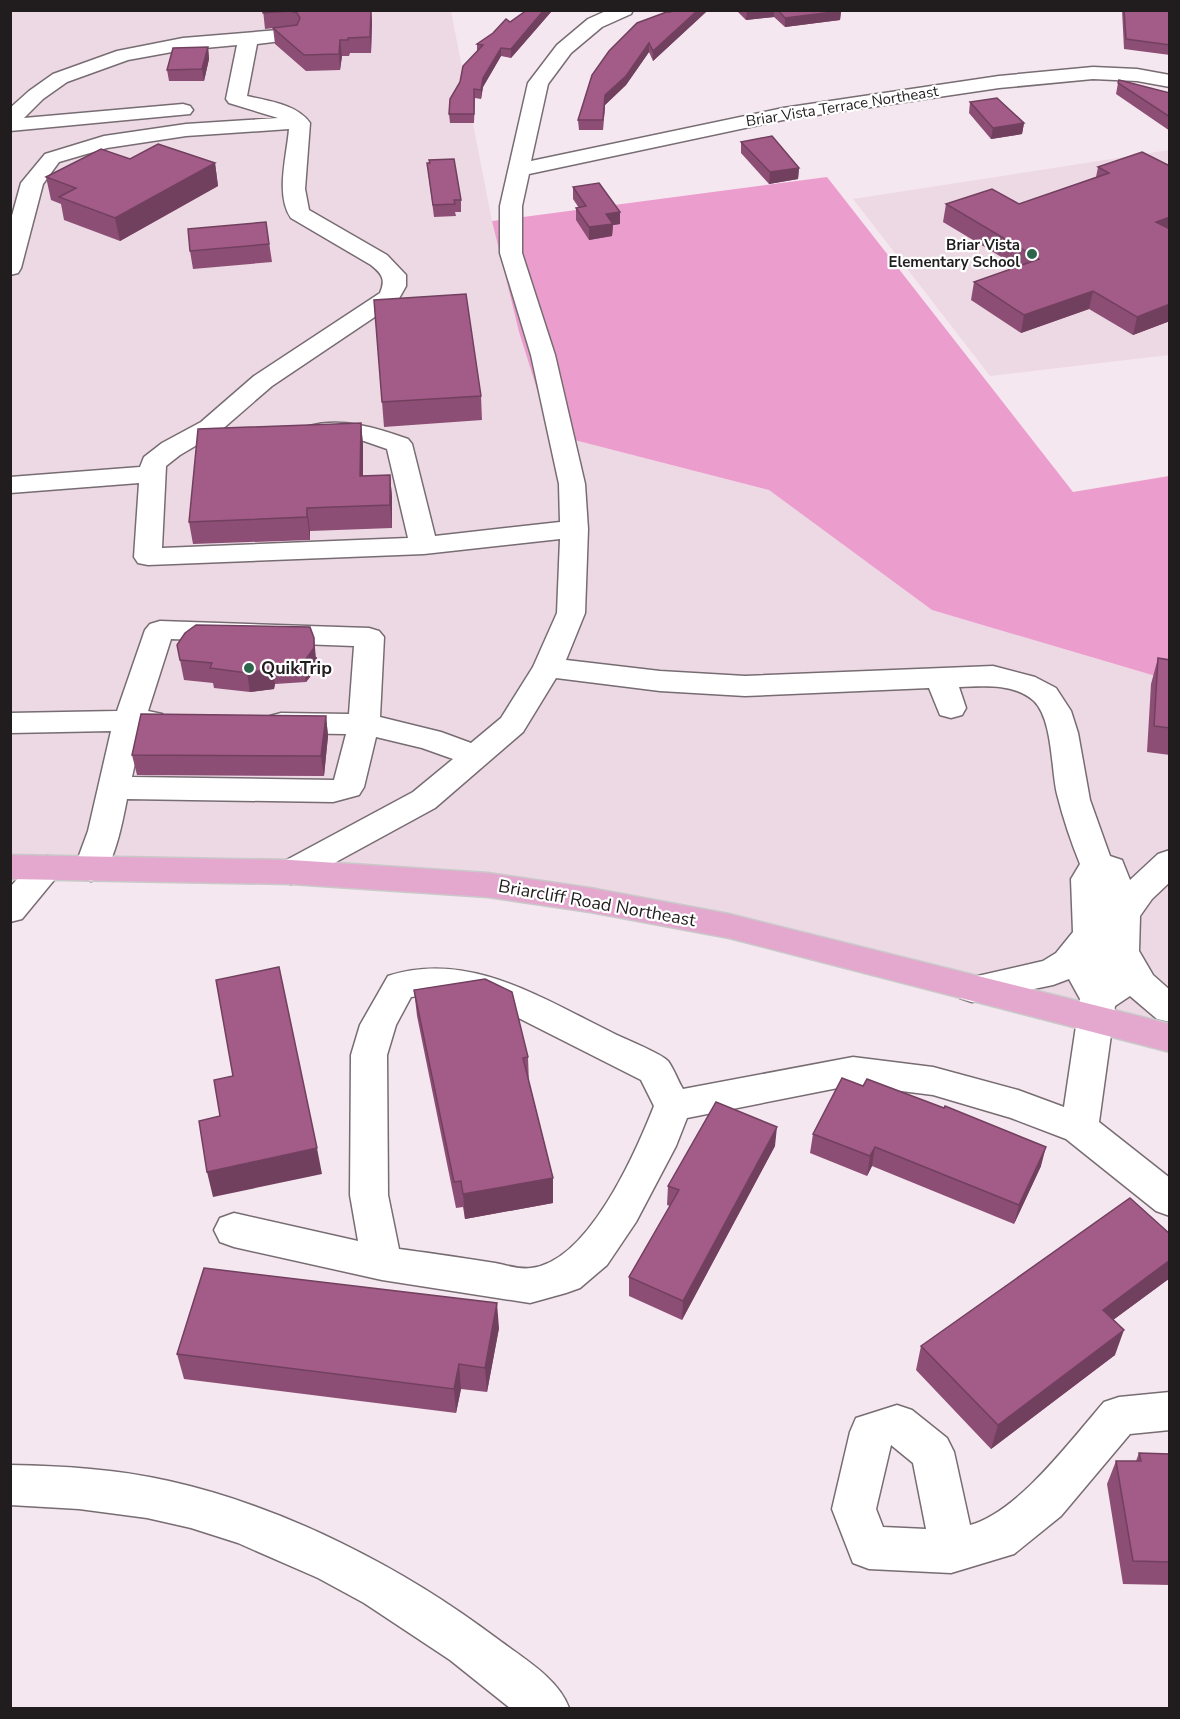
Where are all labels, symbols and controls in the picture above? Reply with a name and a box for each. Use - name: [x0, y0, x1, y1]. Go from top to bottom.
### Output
- street label: Briar Vista Terrace Northeast: [744, 81, 940, 131]
- place label: Briar Vista Elementary School: [889, 235, 1020, 272]
- marker: Briar Vista Elementary School: [1025, 247, 1039, 261]
- place label: QuikTrip: [261, 656, 332, 680]
- marker: QuikTrip: [242, 661, 256, 675]
- street label: Briarcliff Road Northeast: [496, 874, 698, 932]

